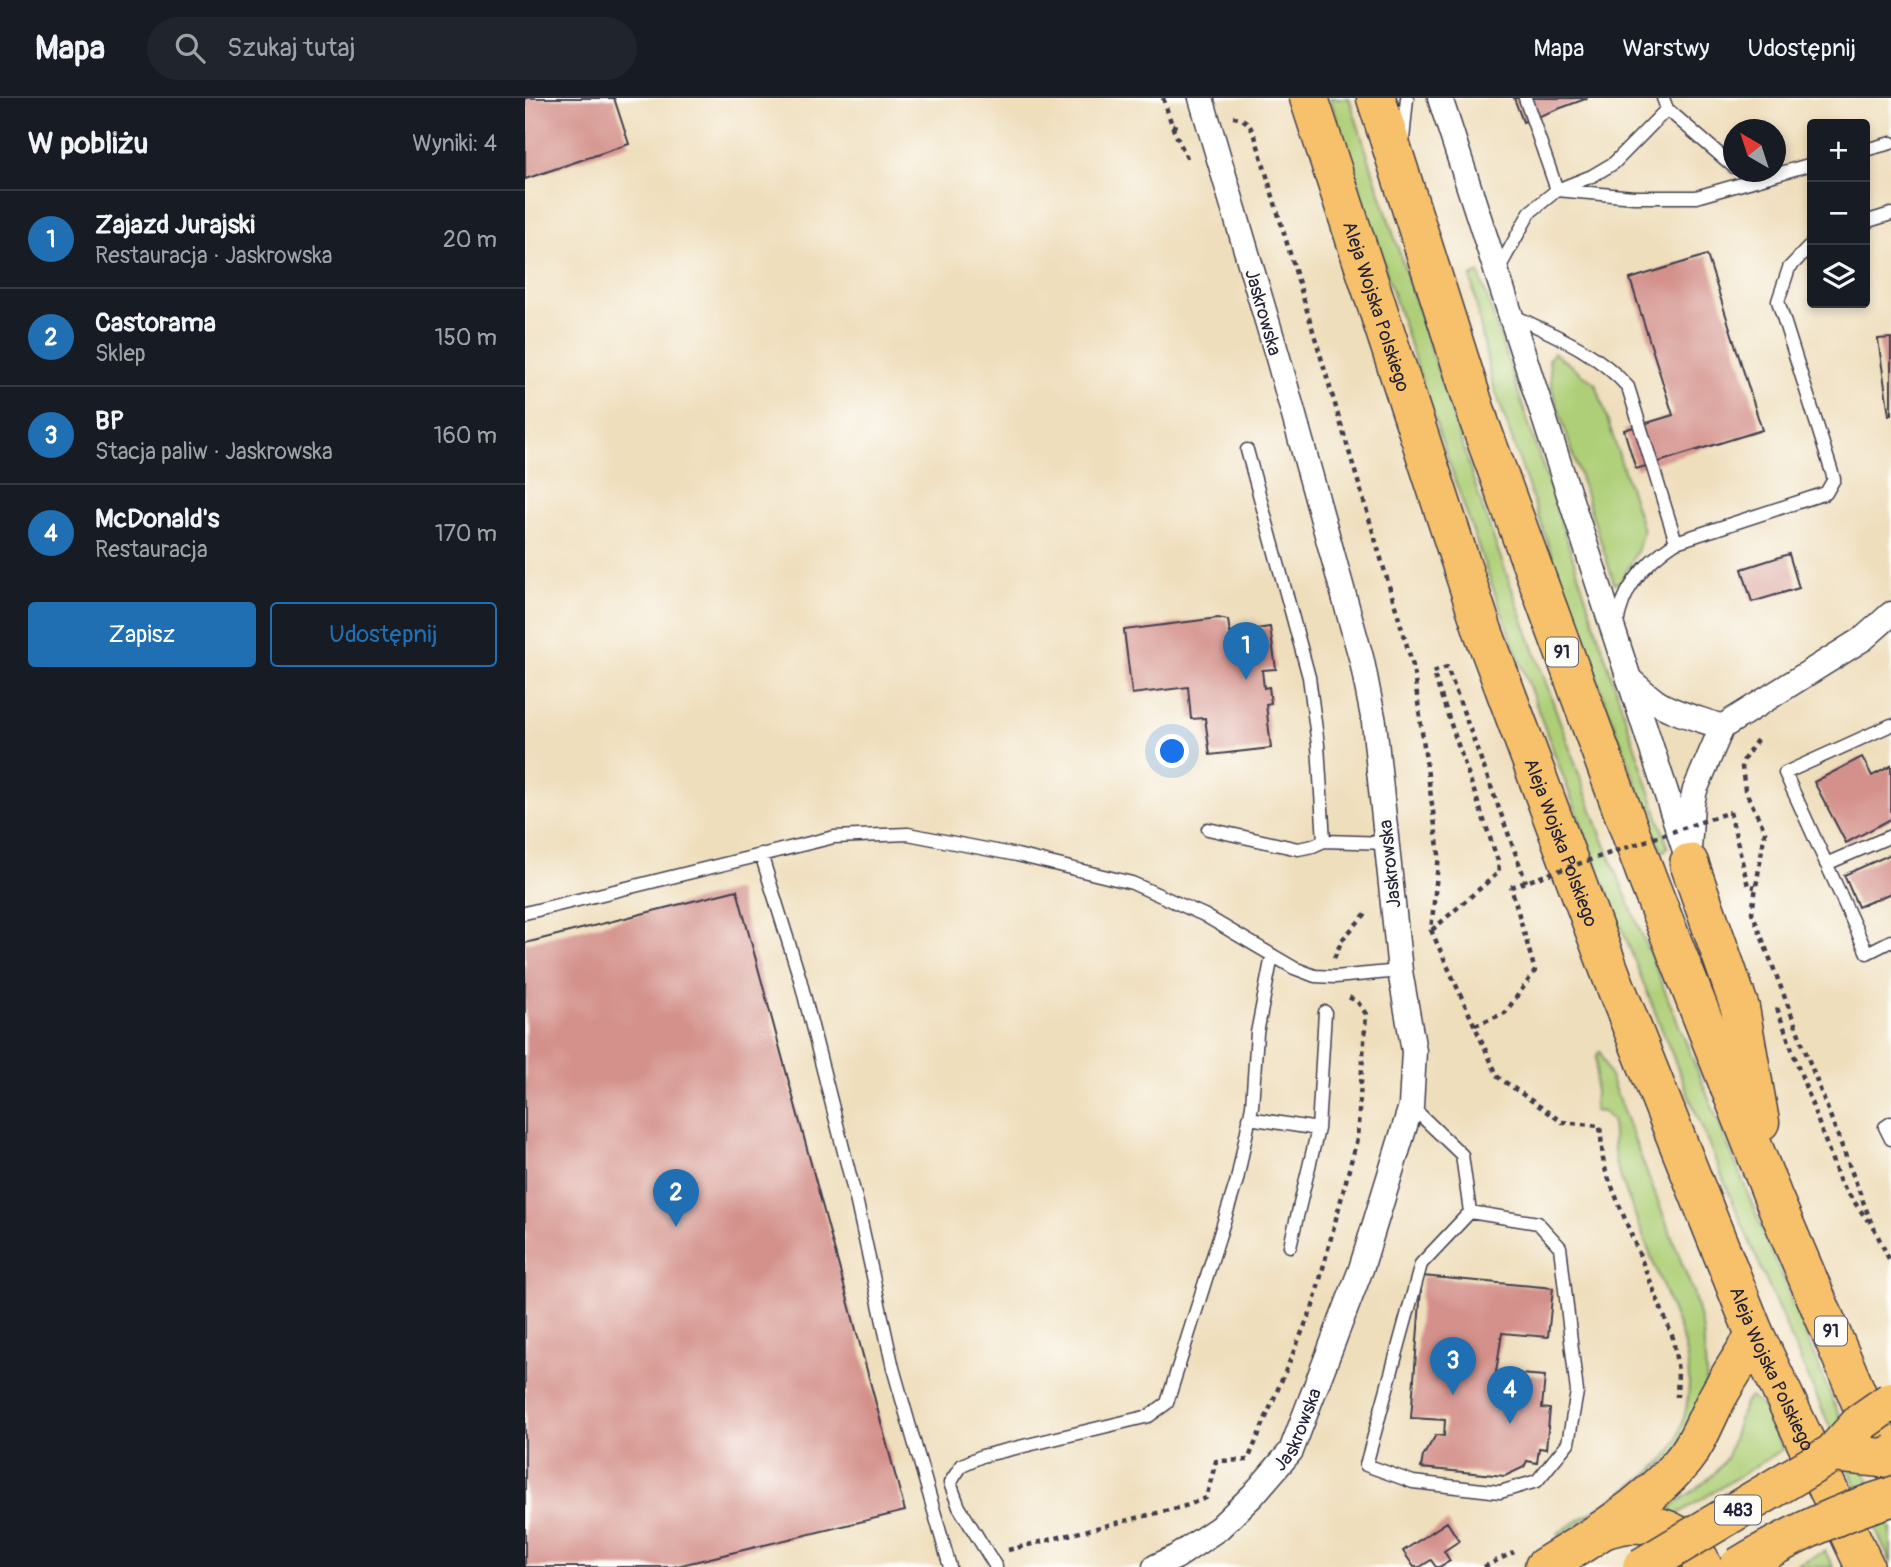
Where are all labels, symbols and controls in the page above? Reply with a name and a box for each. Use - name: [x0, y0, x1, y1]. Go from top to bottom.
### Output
- search box: [147, 17, 637, 80]
- text: Mapa: [35, 28, 105, 69]
- icon: search: [171, 29, 209, 67]
- text: Szukaj tutaj: [227, 32, 355, 64]
- text: Mapa: [1534, 34, 1584, 63]
- text: Warstwy: [1622, 34, 1710, 63]
- text: Udostępnij: [1748, 34, 1856, 63]
- north arrow: [1723, 119, 1786, 182]
- map controls: [1807, 119, 1870, 308]
- button: +: [1807, 119, 1870, 182]
- text: W pobliżu: [28, 125, 148, 162]
- text: Wyniki: 4: [412, 129, 497, 158]
- button: −: [1807, 182, 1870, 245]
- text: Zajazd Jurajski: [95, 209, 255, 241]
- street label: Aleja Wojska Polskiego: [1337, 218, 1415, 395]
- text: 1: [47, 225, 56, 254]
- text: 20 m: [443, 225, 497, 254]
- text: Restauracja · Jaskrowska: [95, 241, 333, 270]
- button: layers: [1807, 245, 1870, 308]
- street label: Jaskrowska: [1239, 266, 1287, 358]
- text: Castorama: [95, 307, 216, 339]
- text: 2: [45, 323, 57, 352]
- text: 150 m: [434, 323, 497, 352]
- text: Sklep: [95, 339, 146, 368]
- text: BP: [95, 405, 124, 437]
- text: 3: [45, 421, 57, 450]
- text: 160 m: [433, 421, 497, 450]
- text: Stacja paliw · Jaskrowska: [95, 437, 333, 466]
- text: McDonald's: [95, 503, 219, 535]
- text: 4: [44, 519, 58, 548]
- text: 170 m: [435, 519, 497, 548]
- text: Restauracja: [95, 535, 208, 564]
- button: Zapisz: [28, 602, 256, 667]
- button: Udostępnij: [270, 602, 497, 667]
- pin: 1: [1223, 622, 1269, 680]
- road number: 91: [1546, 638, 1578, 666]
- your location: [1155, 734, 1189, 768]
- street label: Aleja Wojska Polskiego: [1518, 755, 1603, 930]
- street label: Jaskrowska: [1373, 818, 1407, 909]
- pin: 2: [653, 1169, 699, 1227]
- street label: Aleja Wojska Polskiego: [1724, 1283, 1819, 1455]
- road number: 91: [1815, 1316, 1847, 1346]
- pin: 3: [1430, 1337, 1476, 1395]
- pin: 4: [1487, 1366, 1533, 1424]
- street label: Jaskrowska: [1268, 1385, 1327, 1476]
- road number: 483: [1715, 1496, 1761, 1525]

